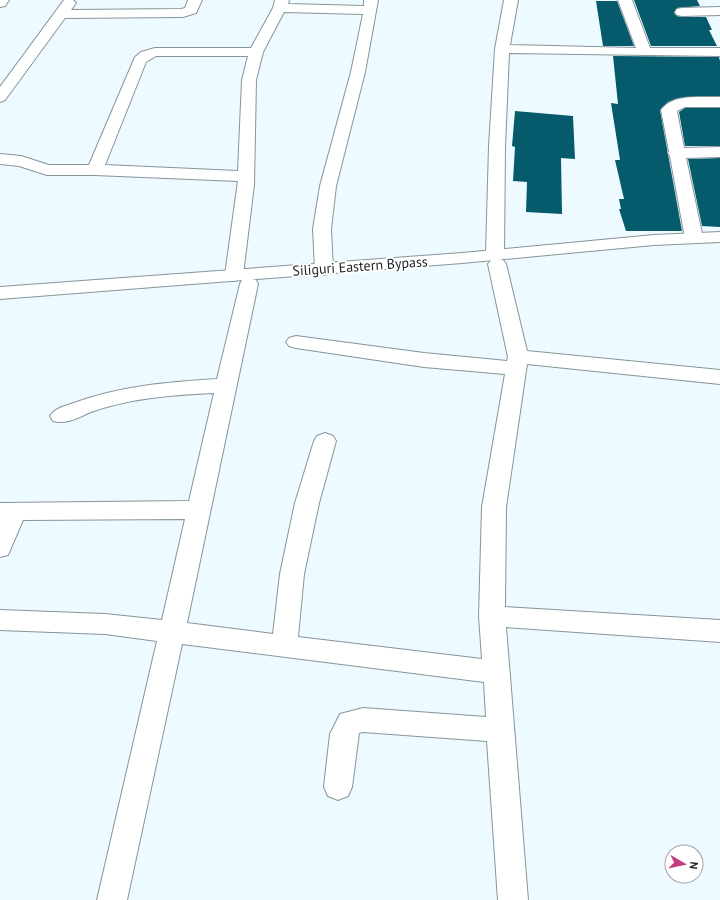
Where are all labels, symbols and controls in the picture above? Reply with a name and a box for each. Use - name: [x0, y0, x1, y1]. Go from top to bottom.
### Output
- street label: Siliguri Eastern Bypass: [292, 252, 428, 280]
- north arrow: [664, 844, 704, 884]
- text: N: [686, 861, 701, 870]

